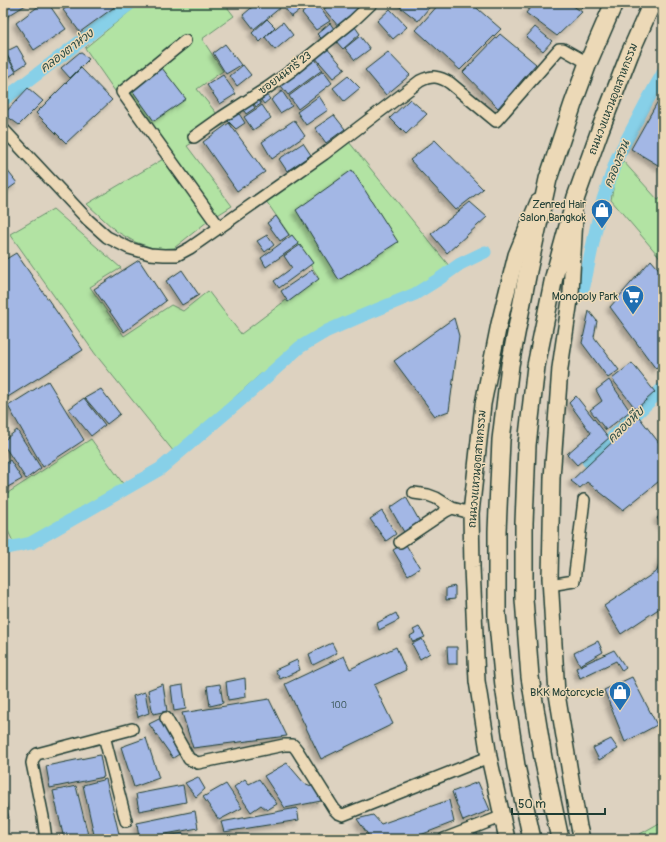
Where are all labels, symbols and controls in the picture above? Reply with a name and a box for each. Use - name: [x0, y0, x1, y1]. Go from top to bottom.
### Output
- water label: คลองตาห่วง: [37, 25, 98, 76]
- street label: ถนนวงแหวนอุตสาหกรรม: [586, 41, 642, 157]
- street label: ซอยนนทรี 23: [255, 48, 314, 97]
- water label: คลองสวน: [601, 137, 634, 190]
- shop icon: Zenred Hair Salon Bangkok: [589, 197, 615, 230]
- place label: Zenred Hair Salon Bangkok: [520, 198, 586, 224]
- supermarket icon: Monopoly Park: [620, 283, 646, 316]
- place label: Monopoly Park: [552, 290, 618, 303]
- water label: คลองหีบ: [604, 403, 648, 446]
- street label: ถนนวงแหวนอุตสาหกรรม: [465, 409, 491, 529]
- shop icon: BKK Motorcycle: [607, 679, 633, 712]
- place label: BKK Motorcycle: [530, 686, 605, 699]
- house number: 100: [331, 700, 347, 711]
- scale bar: [512, 790, 605, 816]
- text: 50 m: [518, 797, 546, 812]

